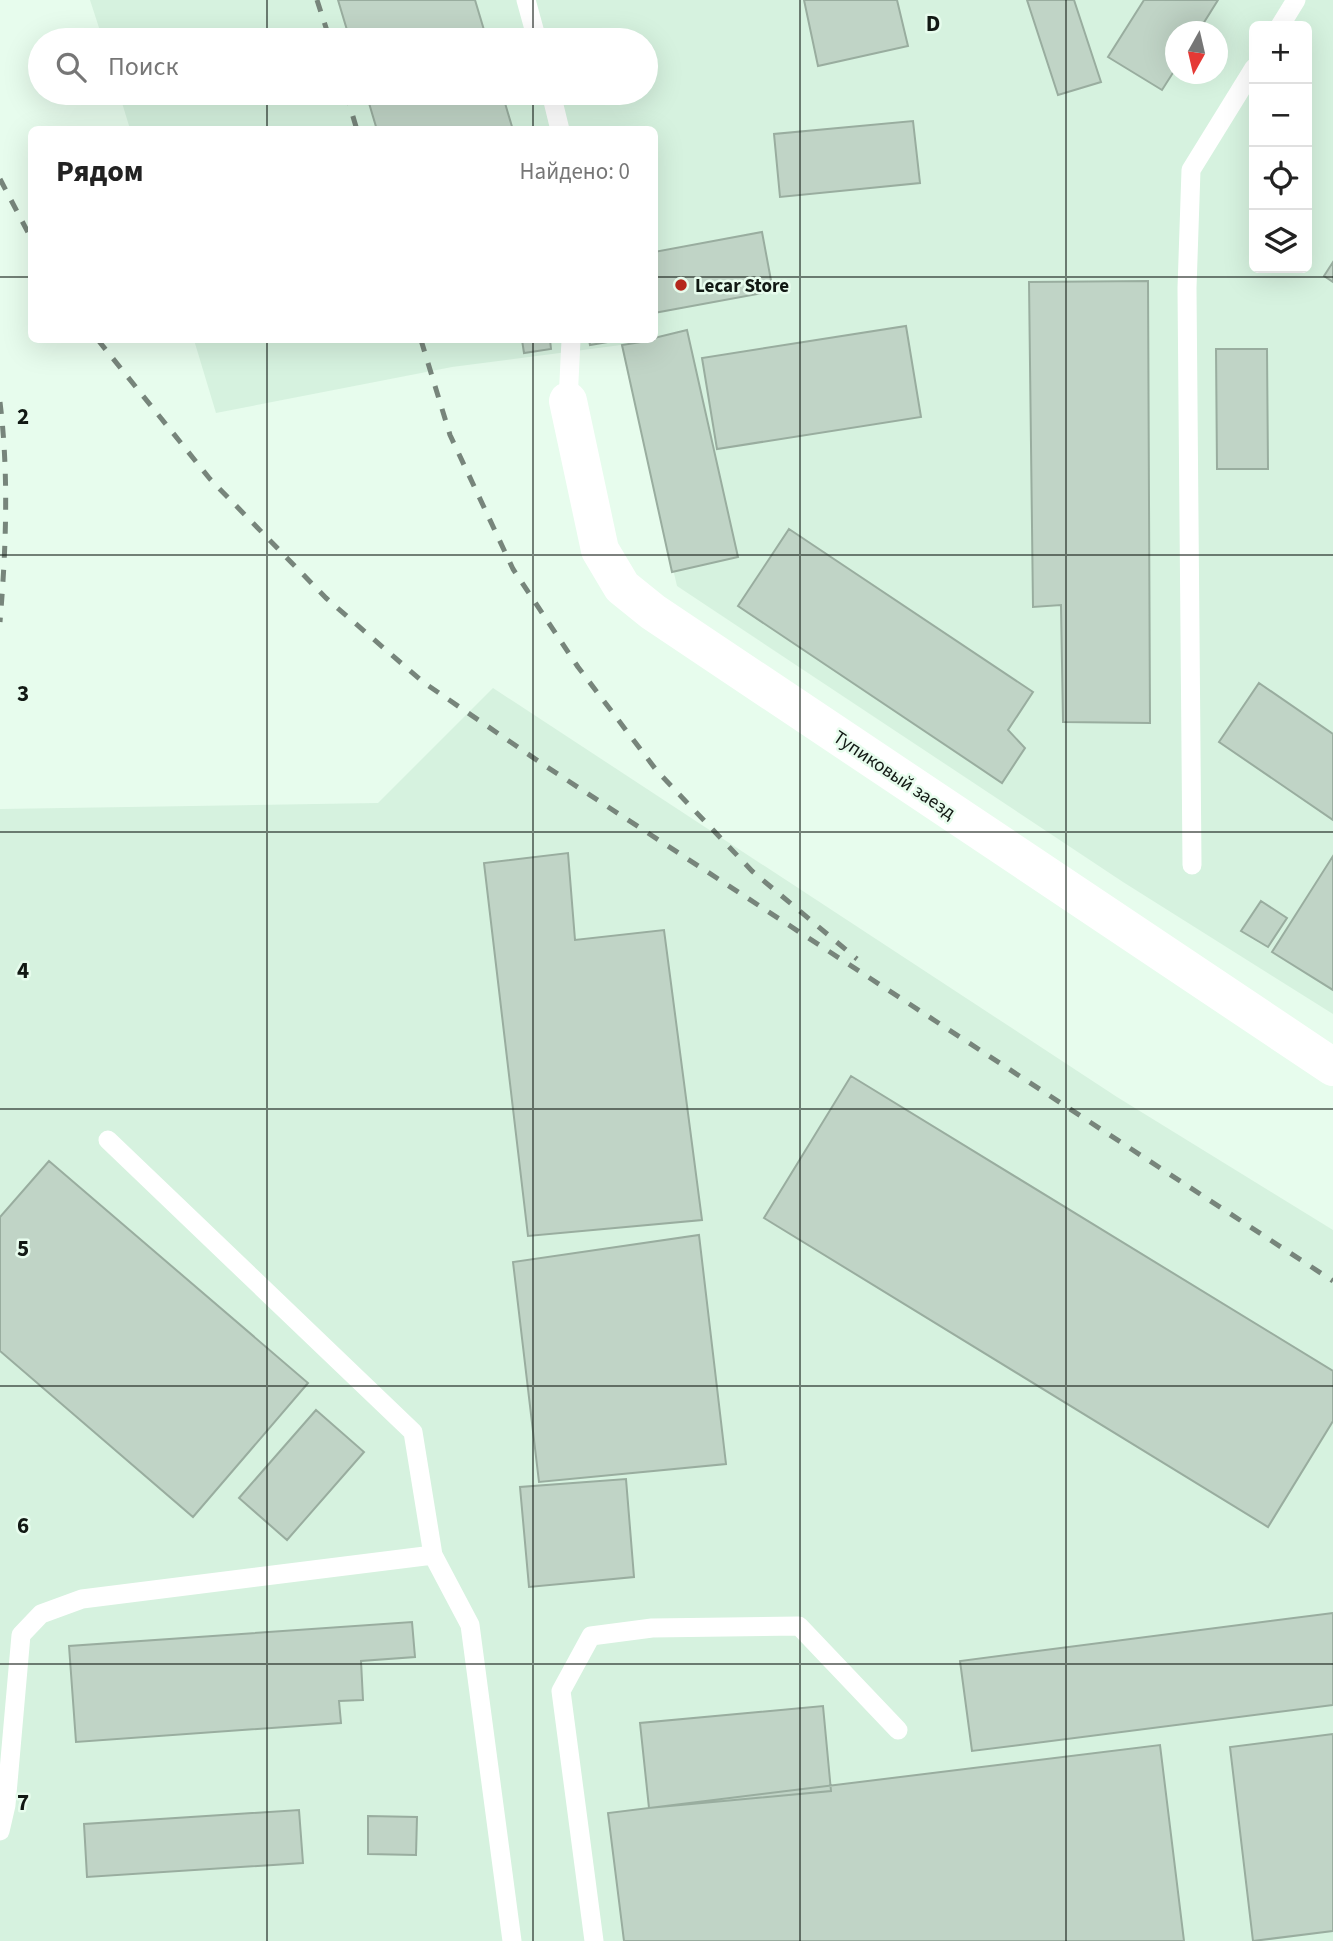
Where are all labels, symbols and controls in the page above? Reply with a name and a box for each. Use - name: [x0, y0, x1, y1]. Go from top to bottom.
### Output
- text: D: [926, 7, 940, 40]
- north arrow: [1165, 21, 1228, 84]
- map controls: [1249, 21, 1312, 273]
- button: +: [1249, 21, 1312, 84]
- search box: [28, 28, 658, 105]
- icon: search: [52, 48, 90, 86]
- text: Поиск: [108, 48, 178, 85]
- button: −: [1249, 84, 1312, 147]
- button: locate: [1249, 147, 1312, 210]
- text: Рядом: [56, 150, 144, 193]
- text: Найдено: 0: [520, 155, 630, 188]
- button: layers: [1249, 210, 1312, 273]
- place label: Lecar Store: [695, 273, 789, 300]
- marker: Lecar Store: [673, 277, 689, 293]
- text: 2: [17, 400, 29, 433]
- text: 3: [17, 677, 29, 710]
- street label: Тупиковый заезд: [828, 724, 961, 826]
- text: 4: [17, 954, 29, 987]
- text: 5: [17, 1232, 29, 1265]
- text: 6: [17, 1509, 29, 1542]
- text: 7: [17, 1786, 29, 1819]

